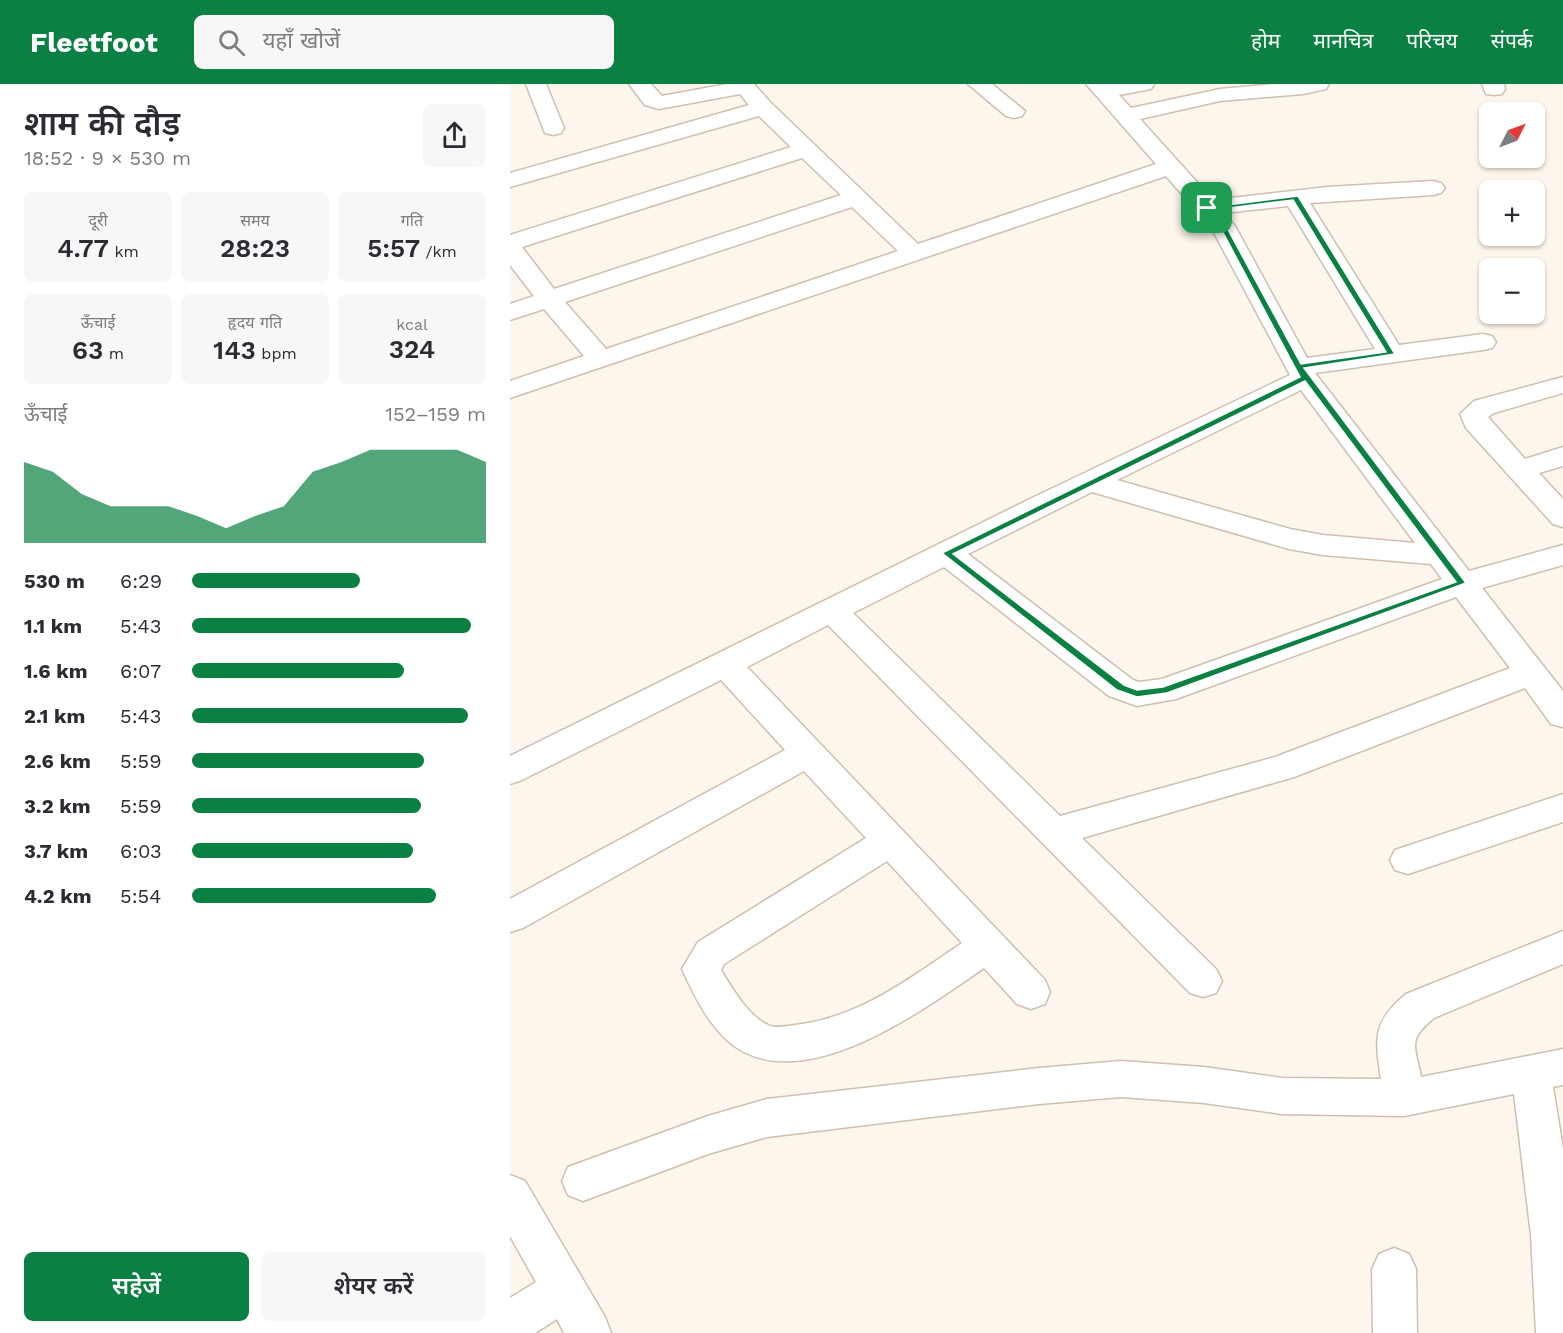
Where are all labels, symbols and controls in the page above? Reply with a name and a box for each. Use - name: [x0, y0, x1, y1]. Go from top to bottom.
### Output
- search box: [194, 15, 614, 69]
- text: Fleetfoot: [30, 26, 158, 59]
- icon: search: [215, 26, 248, 59]
- text: यहाँ खोजें: [263, 28, 340, 53]
- text: होम: [1251, 28, 1280, 53]
- text: मानचित्र: [1313, 28, 1373, 53]
- text: परिचय: [1406, 28, 1458, 53]
- text: संपर्क: [1491, 28, 1533, 53]
- north arrow: [1479, 102, 1545, 168]
- map controls: [1479, 102, 1545, 324]
- text: शाम की दौड़: [24, 104, 180, 143]
- button: share: [423, 104, 486, 167]
- text: 18:52 · 9 × 530 m: [24, 146, 191, 170]
- button: +: [1479, 180, 1545, 246]
- pin: [1181, 182, 1232, 233]
- icon: arrive: [1190, 191, 1223, 224]
- text: दूरी: [88, 211, 108, 230]
- text: समय: [240, 211, 270, 230]
- text: गति: [401, 211, 423, 230]
- text: 4.77: [57, 233, 109, 263]
- text: 28:23: [220, 233, 290, 263]
- text: 5:57: [367, 233, 420, 263]
- text: km: [109, 242, 139, 261]
- text: /km: [420, 242, 457, 261]
- button: −: [1479, 258, 1545, 324]
- text: ऊँचाई: [81, 313, 115, 332]
- text: हृदय गति: [228, 313, 282, 332]
- text: kcal: [396, 315, 428, 334]
- text: 324: [389, 334, 435, 364]
- text: 63: [72, 335, 103, 365]
- text: 143: [213, 335, 256, 365]
- text: m: [103, 344, 124, 363]
- text: bpm: [256, 344, 297, 363]
- text: ऊँचाई: [24, 402, 67, 426]
- text: 152–159 m: [385, 402, 486, 426]
- text: 530 m: [24, 569, 85, 593]
- text: 6:29: [120, 569, 162, 593]
- text: 1.1 km: [24, 614, 82, 638]
- text: 5:43: [120, 614, 161, 638]
- text: 1.6 km: [24, 659, 88, 683]
- text: 6:07: [120, 659, 161, 683]
- text: 2.1 km: [24, 704, 85, 728]
- text: 5:43: [120, 704, 161, 728]
- text: 2.6 km: [24, 749, 91, 773]
- text: 5:59: [120, 749, 162, 773]
- text: 3.2 km: [24, 794, 91, 818]
- text: 5:59: [120, 794, 162, 818]
- text: 3.7 km: [24, 839, 88, 863]
- text: 6:03: [120, 839, 162, 863]
- text: 4.2 km: [24, 884, 92, 908]
- text: 5:54: [120, 884, 161, 908]
- button: सहेजें: [24, 1252, 249, 1321]
- button: शेयर करें: [261, 1252, 486, 1321]

